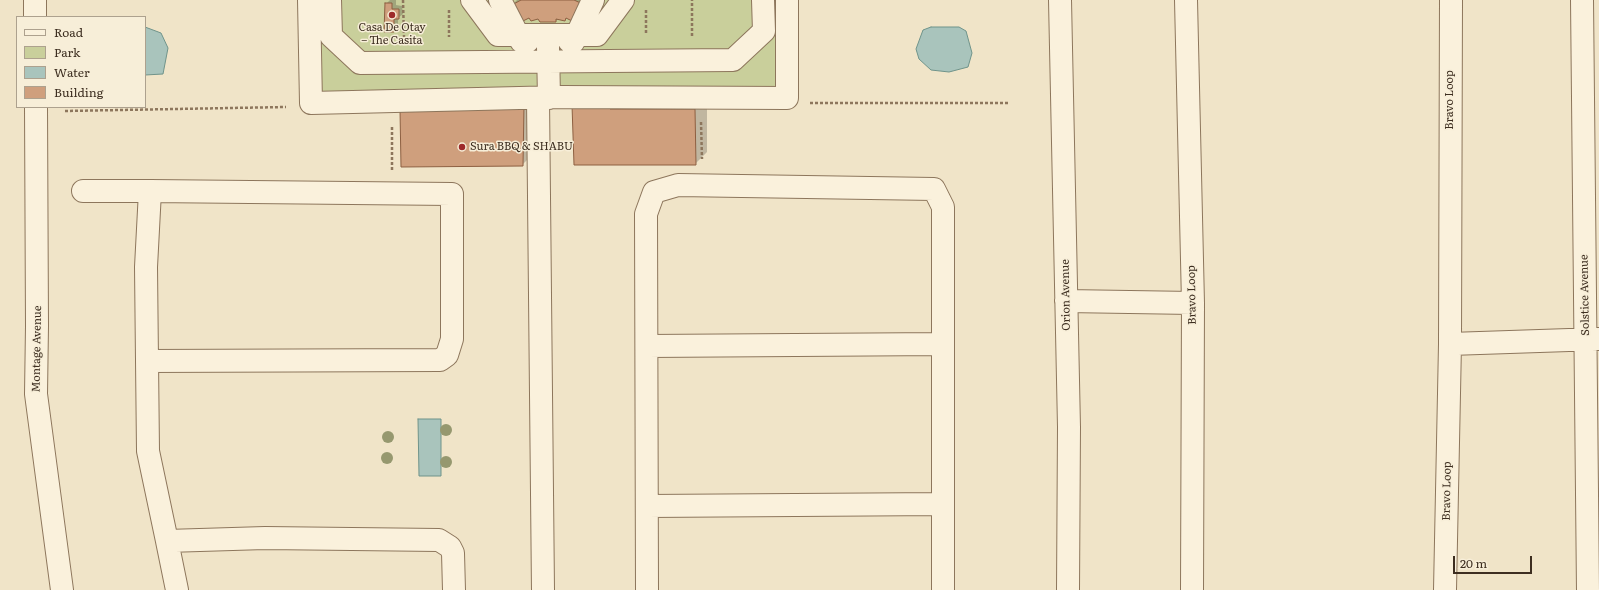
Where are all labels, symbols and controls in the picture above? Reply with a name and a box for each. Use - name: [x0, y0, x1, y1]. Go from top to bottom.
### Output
- marker: Casa De Otay – The Casita: [387, 10, 397, 20]
- legend: [16, 16, 146, 108]
- place label: Casa De Otay – The Casita: [358, 21, 426, 47]
- text: Road: [54, 23, 83, 41]
- text: Park: [54, 43, 80, 61]
- text: Water: [54, 63, 90, 81]
- street label: Bravo Loop: [1443, 70, 1457, 130]
- text: Building: [54, 83, 103, 101]
- place label: Sura BBQ & SHABU: [470, 140, 573, 154]
- marker: Sura BBQ & SHABU: [457, 142, 467, 152]
- street label: Solstice Avenue: [1578, 254, 1592, 336]
- street label: Orion Avenue: [1059, 259, 1073, 331]
- street label: Bravo Loop: [1185, 265, 1199, 325]
- street label: Montage Avenue: [30, 305, 44, 393]
- street label: Bravo Loop: [1440, 461, 1454, 521]
- scale bar: [1455, 548, 1534, 574]
- text: 20 m: [1460, 554, 1487, 572]

